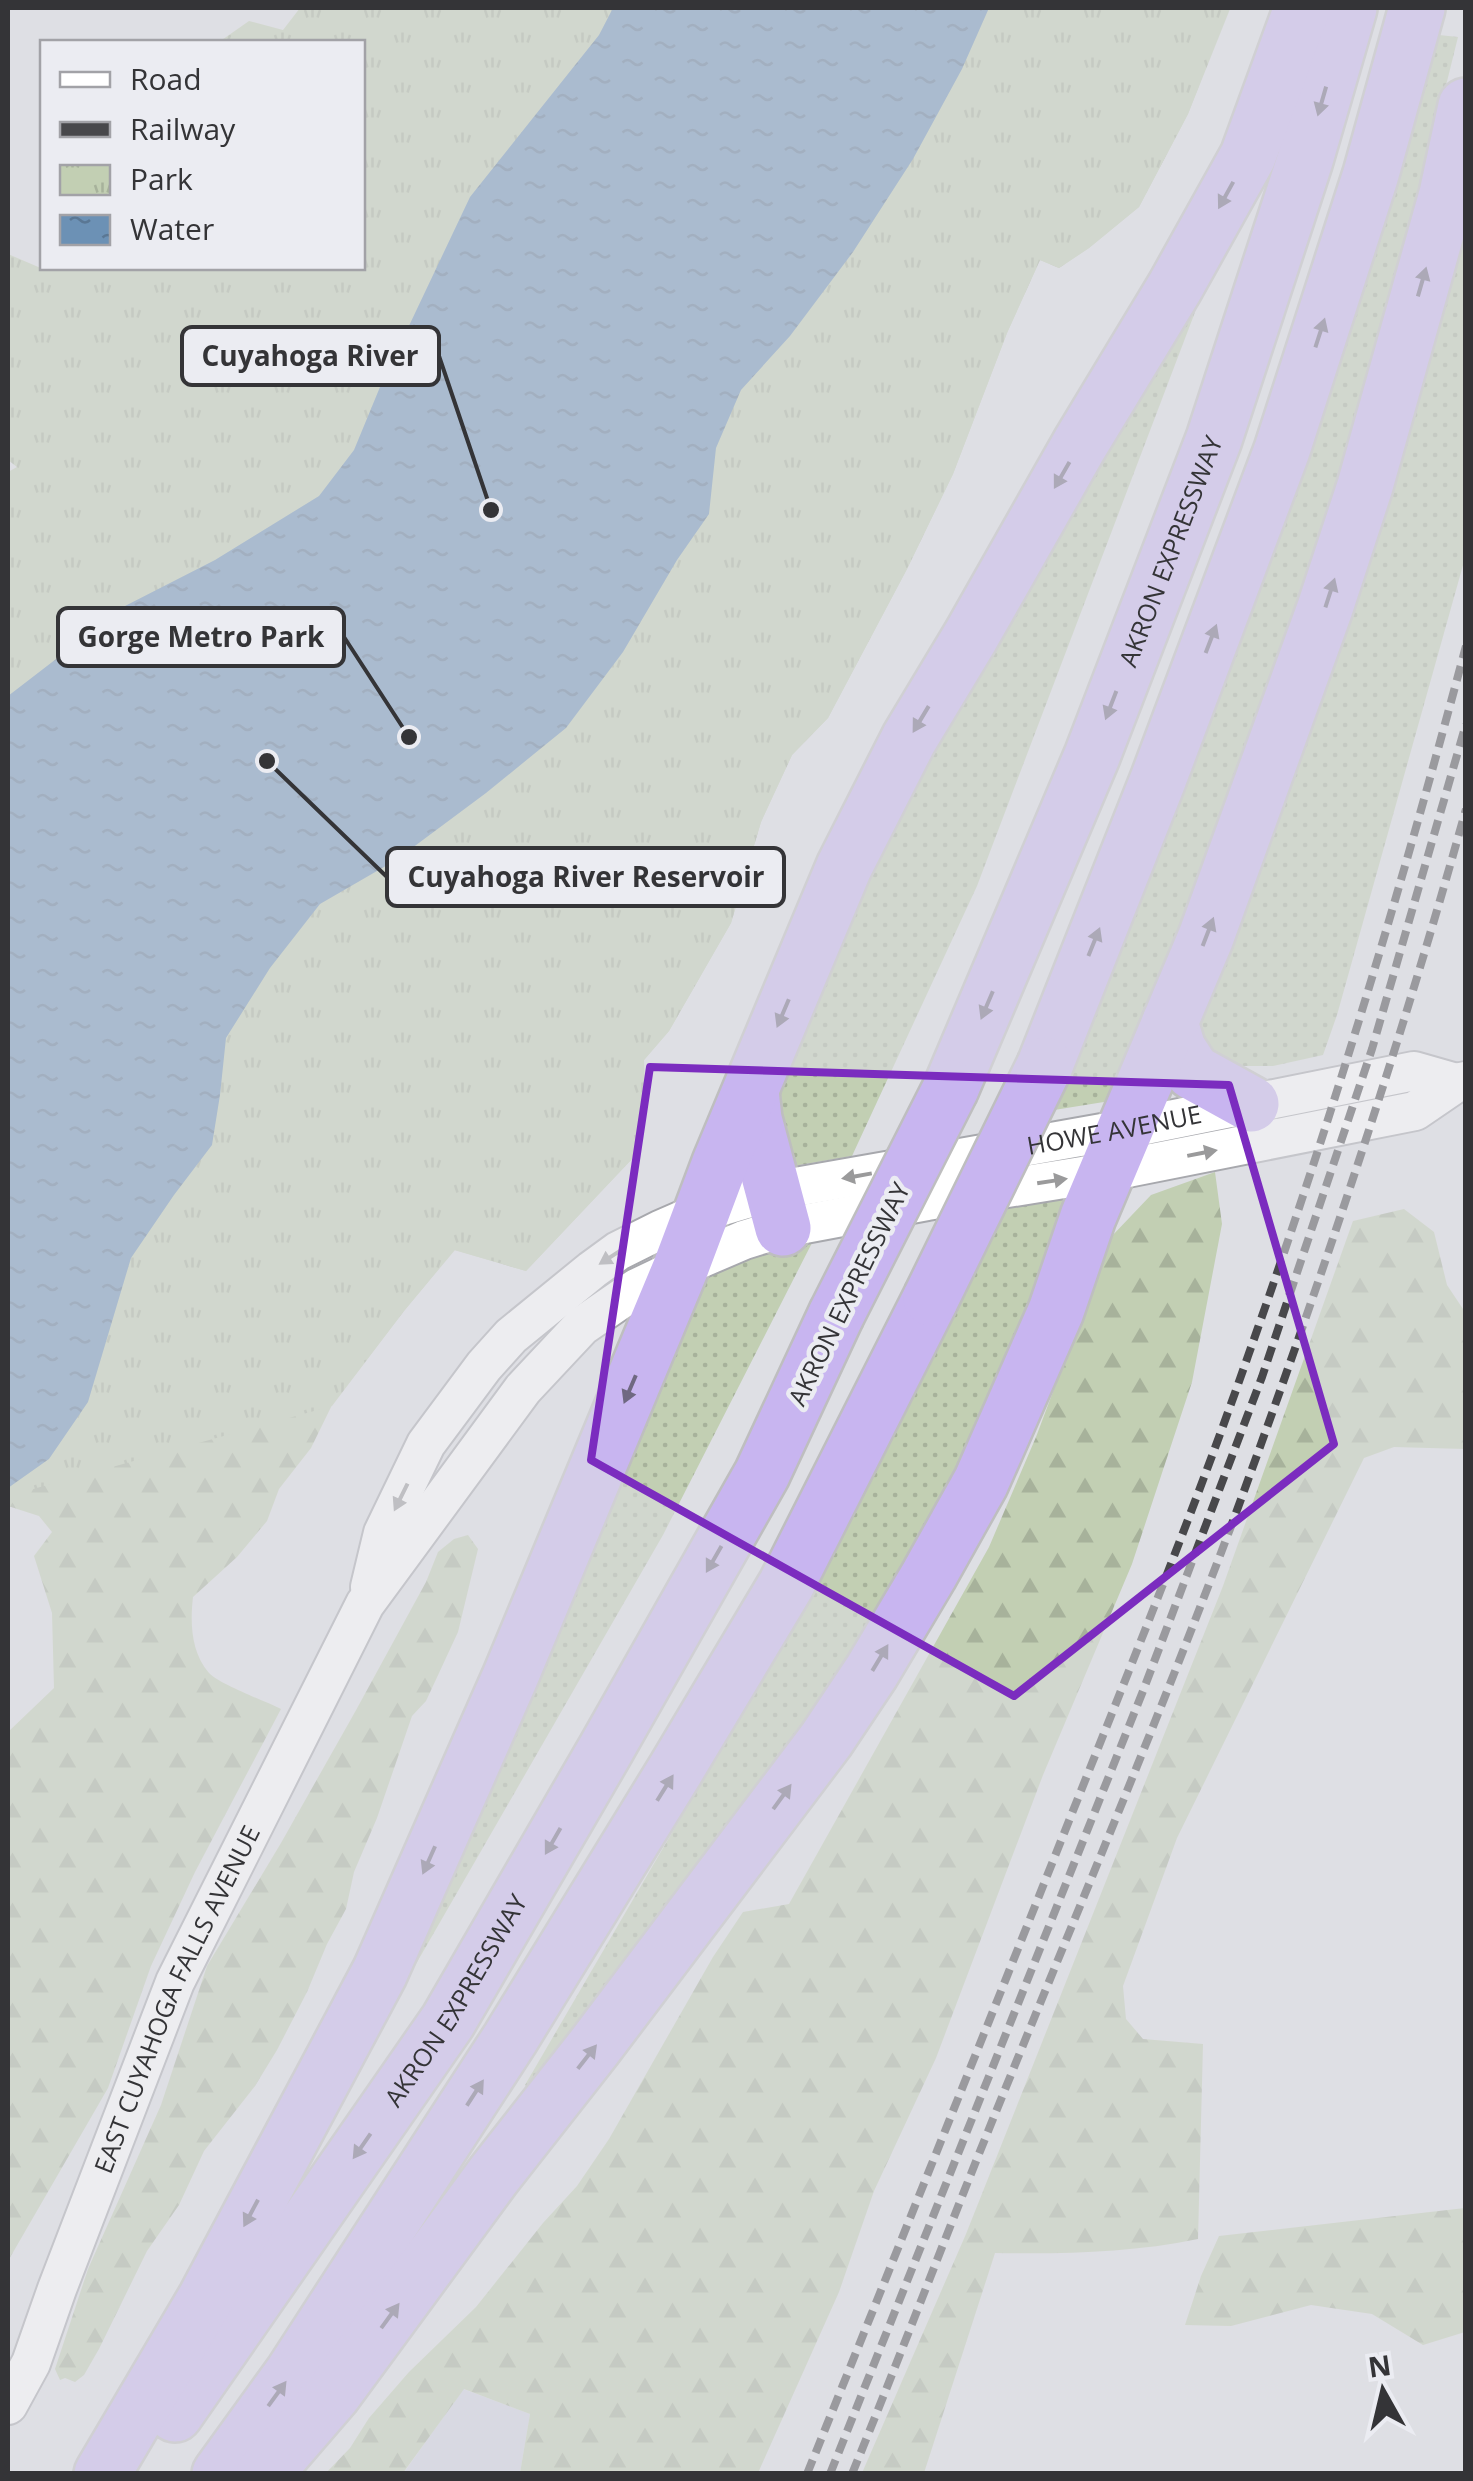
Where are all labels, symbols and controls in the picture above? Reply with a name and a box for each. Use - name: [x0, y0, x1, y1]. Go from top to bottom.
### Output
- legend: [40, 40, 365, 270]
- text: Road: [130, 58, 202, 99]
- one-way arrow: [1314, 86, 1330, 117]
- text: Railway: [130, 108, 236, 149]
- text: Park: [130, 158, 193, 199]
- one-way arrow: [1218, 181, 1236, 209]
- text: Water: [130, 208, 214, 249]
- one-way arrow: [1415, 266, 1431, 297]
- one-way arrow: [1313, 318, 1328, 348]
- callout: Cuyahoga River: [182, 327, 439, 385]
- text: Cuyahoga River: [201, 336, 419, 374]
- street label: AKRON EXPRESSWAY: [1110, 431, 1230, 671]
- one-way arrow: [1054, 461, 1071, 490]
- one-way arrow: [1324, 578, 1339, 608]
- callout: Gorge Metro Park: [58, 608, 344, 666]
- text: Gorge Metro Park: [78, 617, 325, 655]
- one-way arrow: [1204, 624, 1219, 654]
- one-way arrow: [1103, 690, 1119, 720]
- one-way arrow: [913, 705, 930, 733]
- callout: Cuyahoga River Reservoir: [387, 848, 784, 906]
- text: Cuyahoga River Reservoir: [407, 857, 765, 895]
- one-way arrow: [1200, 916, 1216, 946]
- one-way arrow: [1086, 927, 1102, 957]
- one-way arrow: [978, 990, 994, 1020]
- one-way arrow: [775, 998, 791, 1028]
- street label: HOWE AVENUE: [1024, 1096, 1204, 1162]
- one-way arrow: [1187, 1144, 1218, 1160]
- one-way arrow: [840, 1169, 872, 1184]
- one-way arrow: [1036, 1172, 1068, 1188]
- street label: AKRON EXPRESSWAY: [779, 1176, 917, 1411]
- one-way arrow: [598, 1247, 625, 1265]
- one-way arrow: [621, 1374, 637, 1404]
- one-way arrow: [392, 1483, 409, 1512]
- one-way arrow: [706, 1545, 724, 1573]
- one-way arrow: [871, 1644, 888, 1672]
- one-way arrow: [656, 1774, 673, 1802]
- one-way arrow: [772, 1784, 791, 1810]
- street label: EAST CUYAHOGA FALLS AVENUE: [85, 1819, 267, 2178]
- one-way arrow: [545, 1827, 562, 1855]
- one-way arrow: [421, 1845, 437, 1875]
- street label: AKRON EXPRESSWAY: [376, 1888, 534, 2113]
- one-way arrow: [576, 2044, 597, 2070]
- one-way arrow: [465, 2080, 483, 2107]
- one-way arrow: [353, 2133, 372, 2159]
- one-way arrow: [243, 2198, 260, 2227]
- one-way arrow: [380, 2302, 400, 2329]
- north arrow: [1333, 2341, 1433, 2441]
- text: N: [1365, 2345, 1393, 2386]
- one-way arrow: [267, 2381, 287, 2408]

